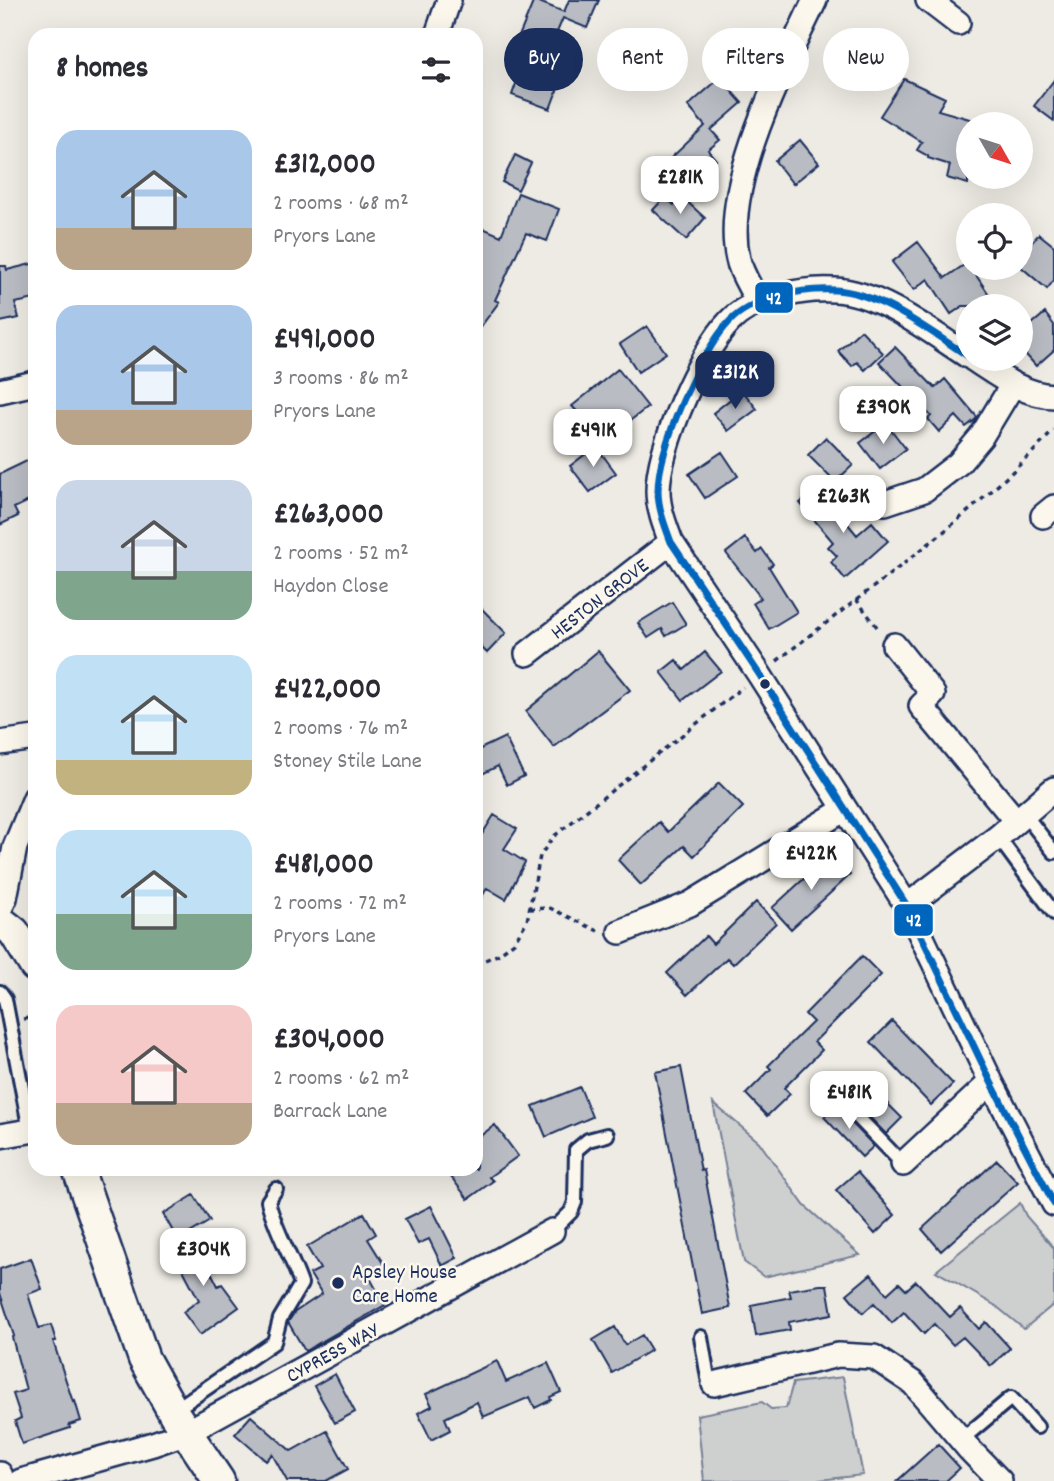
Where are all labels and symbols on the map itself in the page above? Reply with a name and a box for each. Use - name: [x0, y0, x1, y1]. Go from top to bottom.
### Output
- north arrow: [956, 112, 1032, 189]
- pin: £281K: [631, 156, 729, 216]
- line badge: 42: [754, 281, 794, 314]
- text: 42: [766, 287, 782, 314]
- pin: £312K: [686, 352, 784, 411]
- pin: £390K: [834, 386, 932, 446]
- pin: £491K: [544, 410, 642, 469]
- pin: £263K: [794, 476, 892, 535]
- street label: HESTON GROVE: [545, 552, 657, 648]
- unlabelled marker: [758, 677, 772, 691]
- pin: £422K: [762, 832, 860, 892]
- line badge: 42: [893, 903, 934, 937]
- text: 42: [906, 909, 922, 936]
- pin: £481K: [800, 1072, 898, 1131]
- pin: £304K: [154, 1228, 252, 1288]
- place label: Apsley House Care Home: [352, 1259, 457, 1313]
- marker: Apsley House Care Home: [330, 1275, 346, 1291]
- street label: CYPRESS WAY: [282, 1316, 386, 1392]

